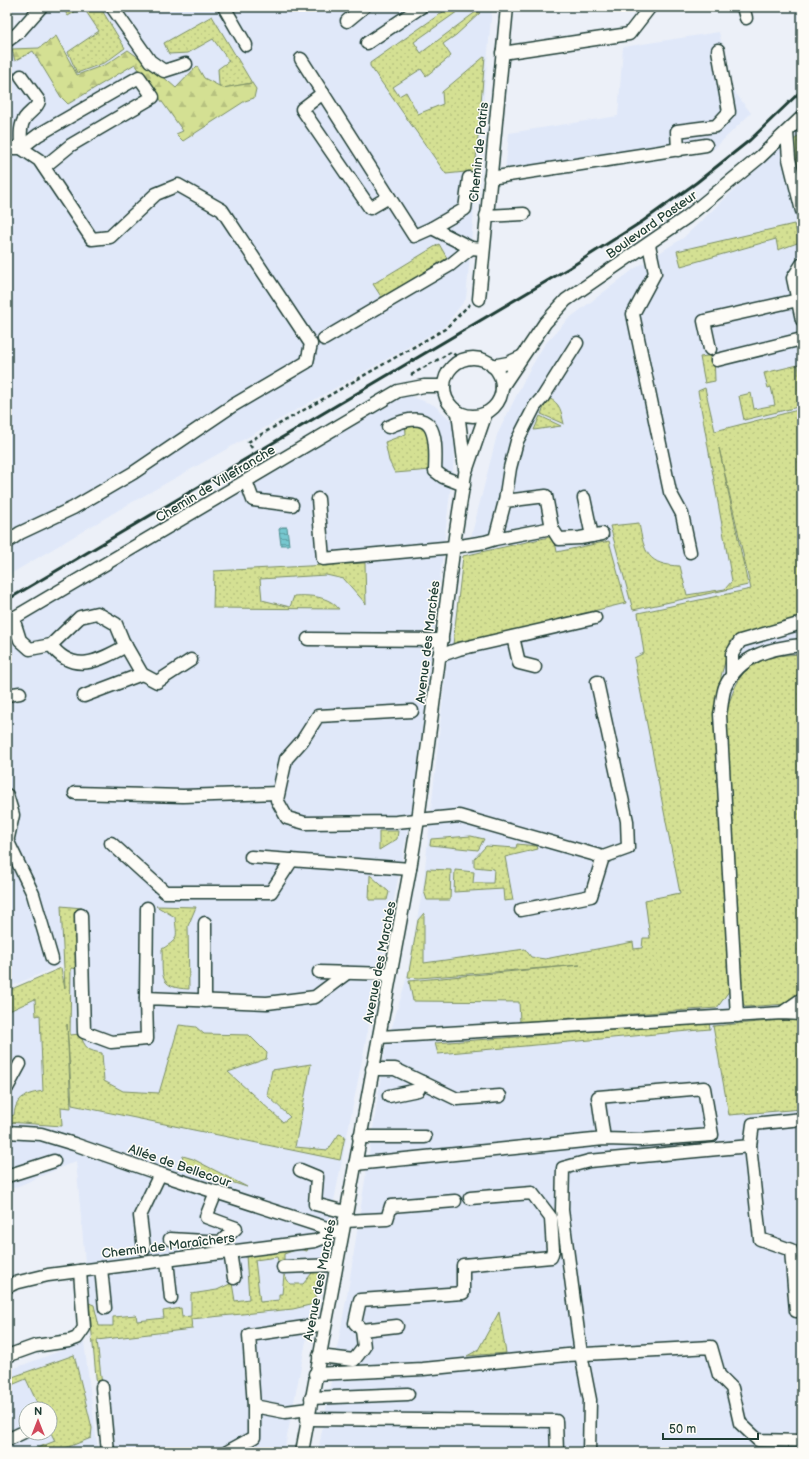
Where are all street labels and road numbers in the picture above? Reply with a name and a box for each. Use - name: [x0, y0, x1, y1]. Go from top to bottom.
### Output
- street label: Chemin de Patris: [466, 101, 492, 203]
- street label: Boulevard Pasteur: [603, 187, 700, 262]
- street label: Chemin de Villefranche: [153, 442, 278, 526]
- street label: Avenue des Marchés: [413, 579, 444, 704]
- street label: Avenue des Marchés: [360, 899, 400, 1024]
- street label: Allée de Bellecour: [126, 1141, 233, 1191]
- street label: Avenue des Marchés: [300, 1217, 340, 1342]
- street label: Chemin de Maraîchers: [101, 1230, 236, 1262]

